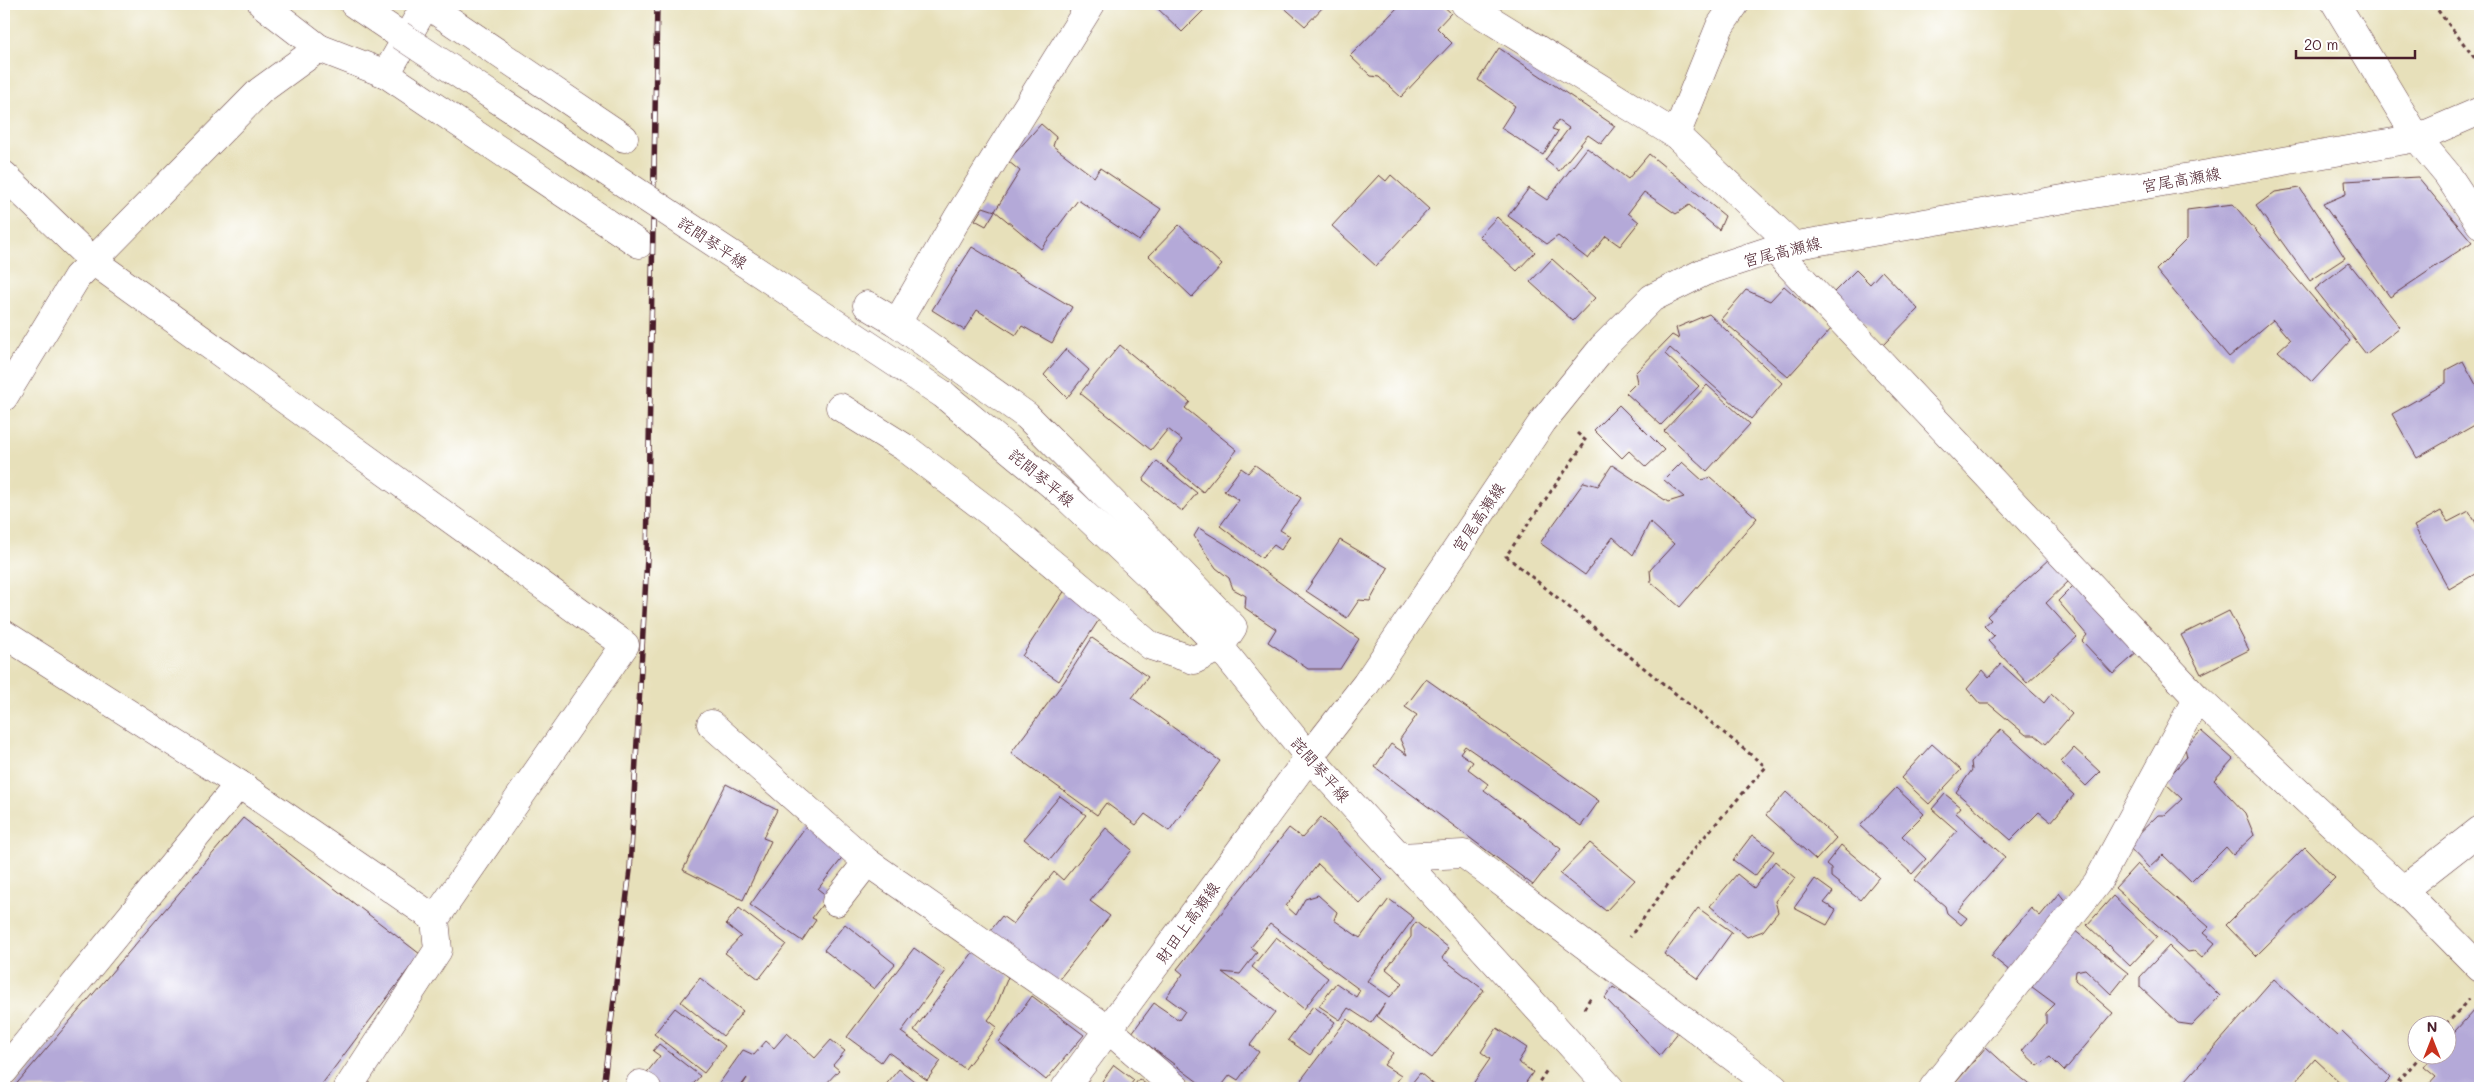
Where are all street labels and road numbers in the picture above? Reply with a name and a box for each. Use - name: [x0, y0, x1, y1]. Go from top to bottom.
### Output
- street label: 宮尾高瀬線: [2140, 162, 2222, 196]
- street label: 詫間琴平線: [674, 211, 752, 273]
- street label: 宮尾高瀬線: [1741, 231, 1823, 271]
- street label: 詫間琴平線: [1005, 443, 1079, 511]
- street label: 宮尾高瀬線: [1447, 478, 1509, 556]
- street label: 詫間琴平線: [1287, 732, 1355, 806]
- street label: 財田上高瀬線: [1150, 877, 1224, 967]

